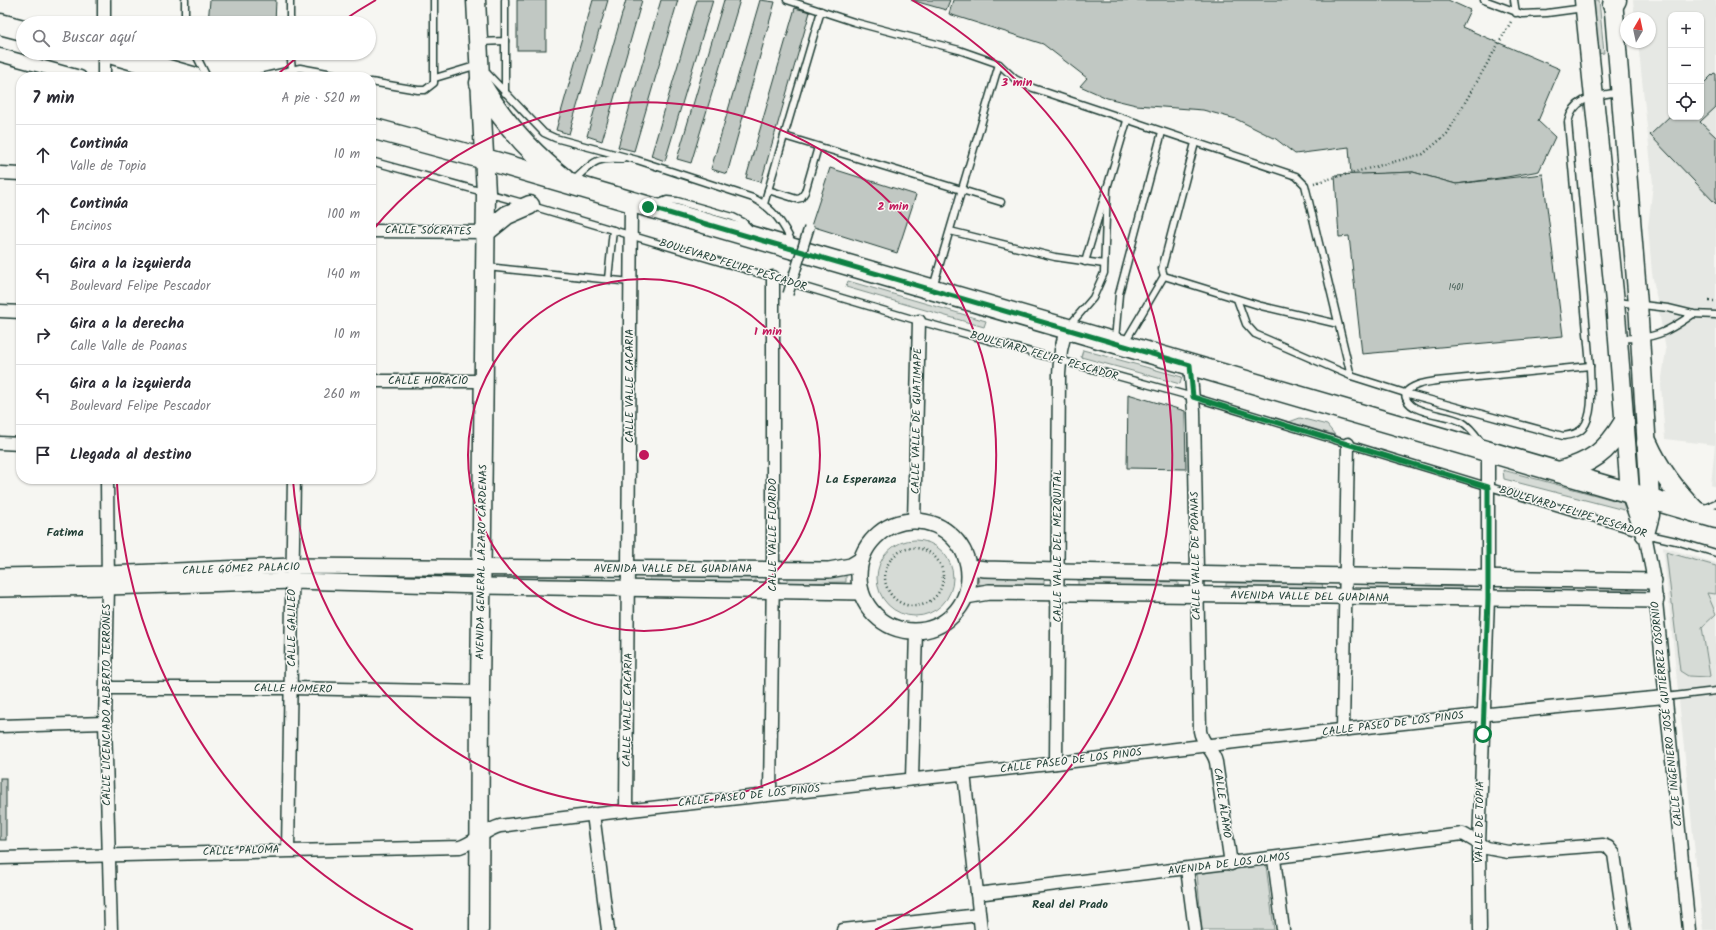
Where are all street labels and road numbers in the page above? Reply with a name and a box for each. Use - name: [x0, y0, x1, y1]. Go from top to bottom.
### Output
- street label: CALLE SÓCRATES: [385, 221, 472, 241]
- street label: BOULEVARD FELIPE PESCADOR: [657, 234, 810, 296]
- street label: BOULEVARD FELIPE PESCADOR: [968, 326, 1121, 386]
- street label: CALLE VALLE CACARIA: [621, 328, 639, 443]
- street label: CALLE VALLE DE GUATIMAPE: [907, 347, 927, 494]
- street label: CALLE HORACIO: [388, 372, 468, 390]
- street label: AVENIDA GENERAL LÁZARO CÁRDENAS: [471, 464, 493, 660]
- street label: CALLE VALLE DEL MEZQUITAL: [1049, 469, 1067, 623]
- street label: CALLE VALLE FLORIDO: [764, 478, 782, 592]
- street label: BOULEVARD FELIPE PESCADOR: [1497, 481, 1650, 543]
- street label: CALLE VALLE DE POANAS: [1186, 491, 1206, 621]
- street label: CALLE GÓMEZ PALACIO: [182, 558, 301, 580]
- street label: AVENIDA VALLE DEL GUADIANA: [594, 560, 753, 578]
- street label: AVENIDA VALLE DEL GUADIANA: [1231, 587, 1390, 607]
- street label: CALLE GALILEO: [283, 589, 301, 667]
- street label: CALLE INGENIERO JOSÉ GUTIÉRREZ OSORNIO: [1646, 600, 1688, 828]
- street label: CALLE LICENCIADO ALBERTO TERRONES: [98, 604, 116, 806]
- street label: CALLE VALLE CACARIA: [618, 652, 638, 767]
- street label: CALLE HOMERO: [254, 679, 333, 699]
- street label: CALLE PASEO DE LOS PINOS: [1321, 706, 1465, 742]
- street label: CALLE PASEO DE LOS PINOS: [999, 743, 1143, 779]
- street label: CALLE ÁLAMO: [1208, 767, 1236, 840]
- street label: CALLE PASEO DE LOS PINOS: [677, 780, 821, 812]
- street label: VALLE DE TOPIA: [1470, 781, 1490, 863]
- street label: CALLE PALOMA: [202, 841, 280, 861]
- street label: AVENIDA DE LOS OLMOS: [1167, 848, 1291, 880]

